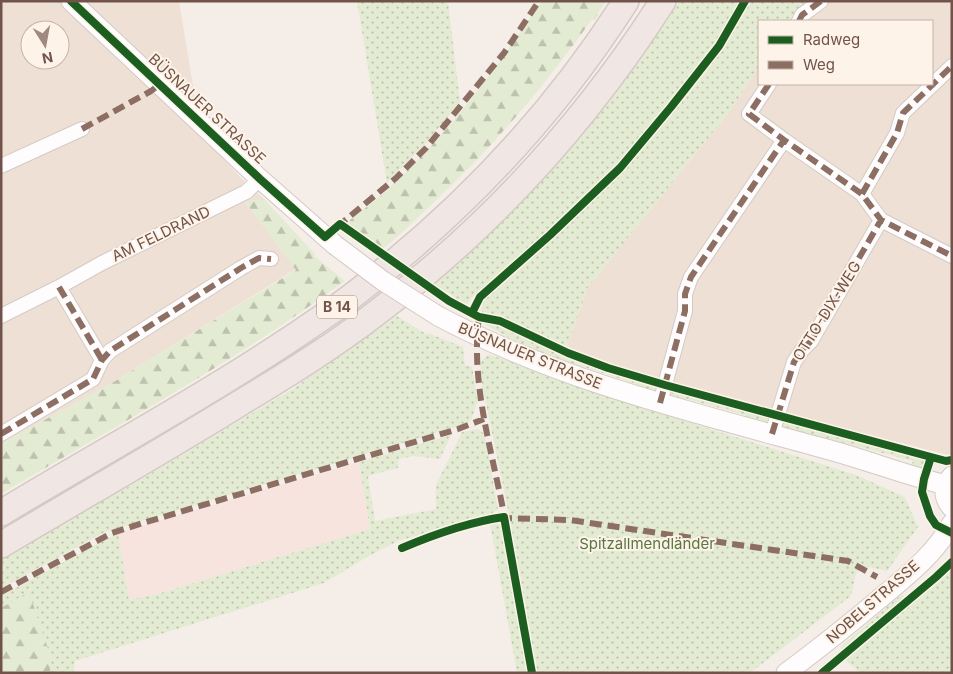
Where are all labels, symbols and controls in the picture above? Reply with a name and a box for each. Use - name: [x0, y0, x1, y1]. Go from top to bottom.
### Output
- north arrow: [20, 20, 70, 70]
- legend: [758, 20, 933, 85]
- text: Radweg: [803, 30, 860, 49]
- text: N: [41, 49, 54, 68]
- street label: BÜSNAUER STRASSE: [145, 49, 270, 168]
- text: Weg: [803, 55, 835, 74]
- street label: AM FELDRAND: [108, 201, 213, 266]
- street label: OTTO-DIX-WEG: [788, 257, 865, 364]
- road number: B 14: [317, 296, 357, 318]
- street label: BÜSNAUER STRASSE: [455, 318, 605, 393]
- park label: Spitzallmendländer: [579, 534, 715, 553]
- street label: NOBELSTRASSE: [822, 556, 923, 647]

